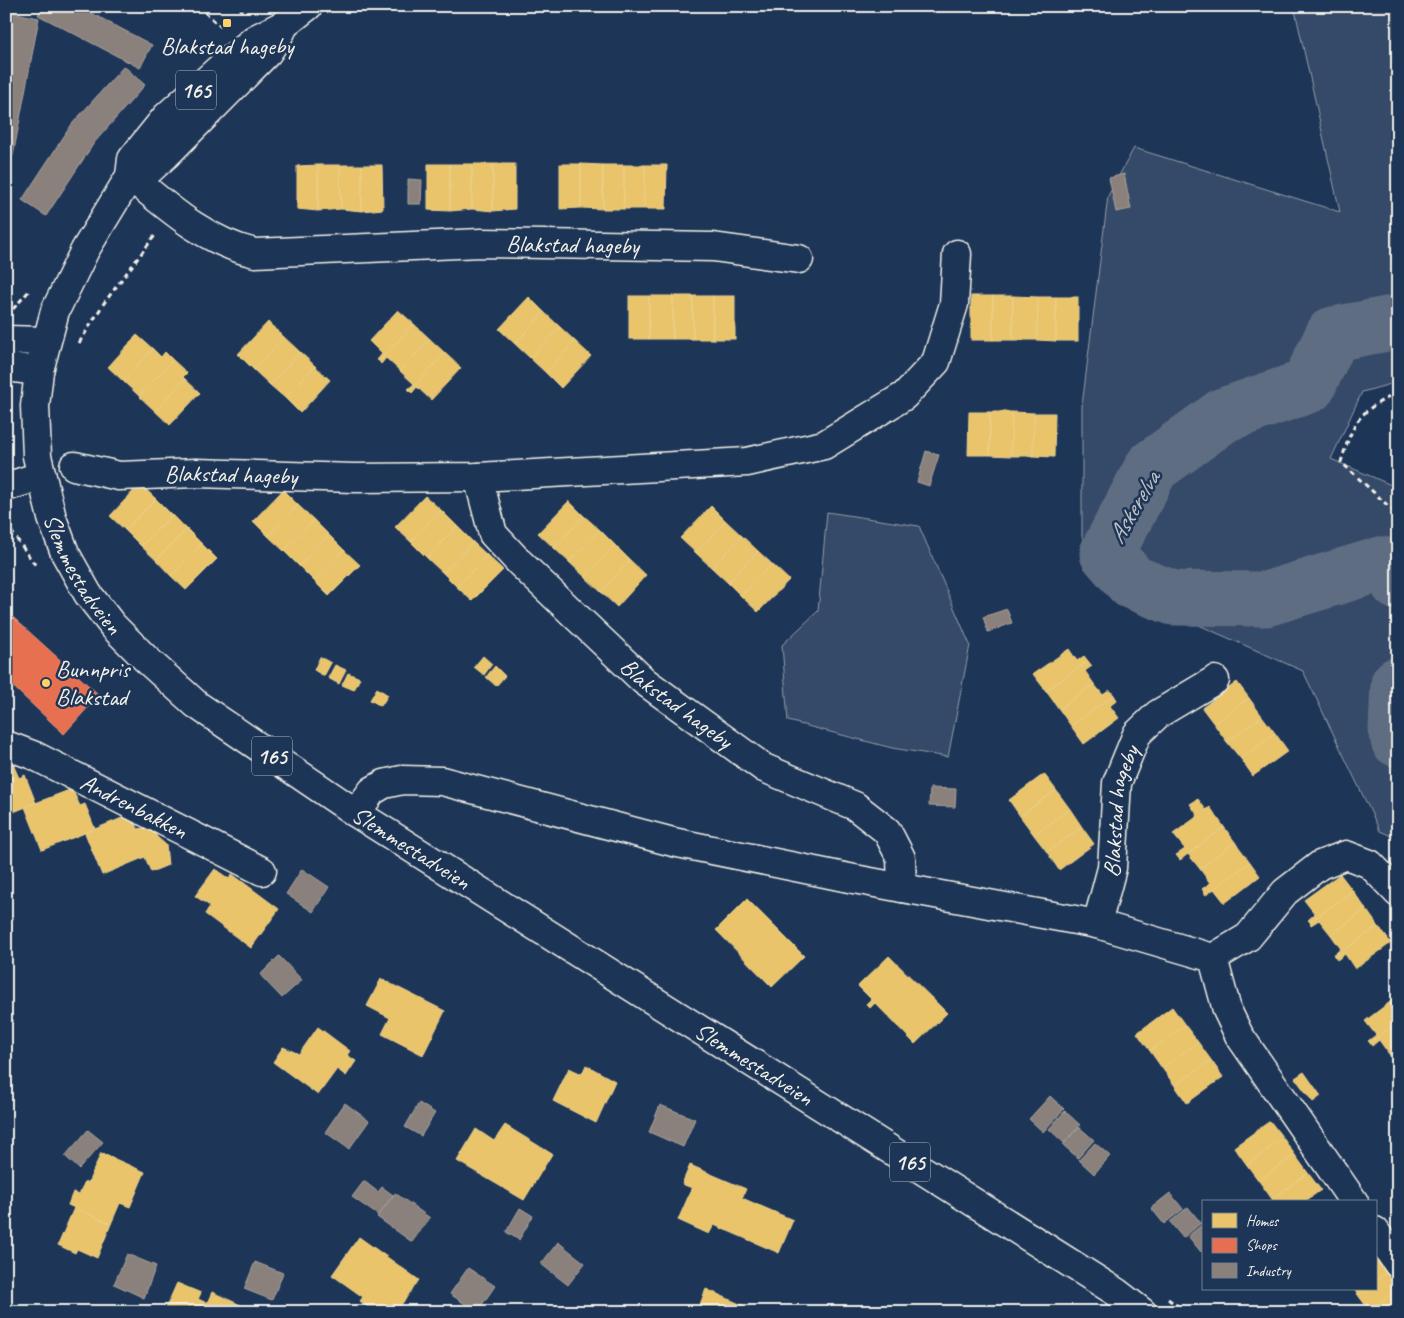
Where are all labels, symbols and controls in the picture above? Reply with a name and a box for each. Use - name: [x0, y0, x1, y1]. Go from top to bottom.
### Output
- marker: Blakstad hageby: [221, 17, 233, 29]
- place label: Blakstad hageby: [161, 31, 295, 61]
- road number: 165: [176, 70, 216, 110]
- street label: Blakstad hageby: [506, 228, 641, 261]
- street label: Blakstad hageby: [164, 458, 299, 491]
- water label: Askerelva: [1101, 463, 1169, 549]
- street label: Slemmestadveien: [37, 510, 128, 641]
- street label: Blakstad hageby: [614, 651, 740, 756]
- place label: Bunnpris Blakstad: [56, 654, 131, 712]
- marker: Bunnpris Blakstad: [40, 677, 52, 689]
- road number: 165: [252, 736, 292, 776]
- street label: Blakstad hageby: [1095, 739, 1146, 880]
- street label: Andrenbakken: [76, 767, 192, 846]
- street label: Slemmestadveien: [347, 799, 476, 897]
- street label: Slemmestadveien: [689, 1015, 819, 1112]
- road number: 165: [890, 1142, 930, 1182]
- legend: [1202, 1200, 1376, 1290]
- text: Homes: [1246, 1212, 1280, 1231]
- text: Shops: [1246, 1236, 1279, 1255]
- text: Industry: [1246, 1262, 1293, 1281]

